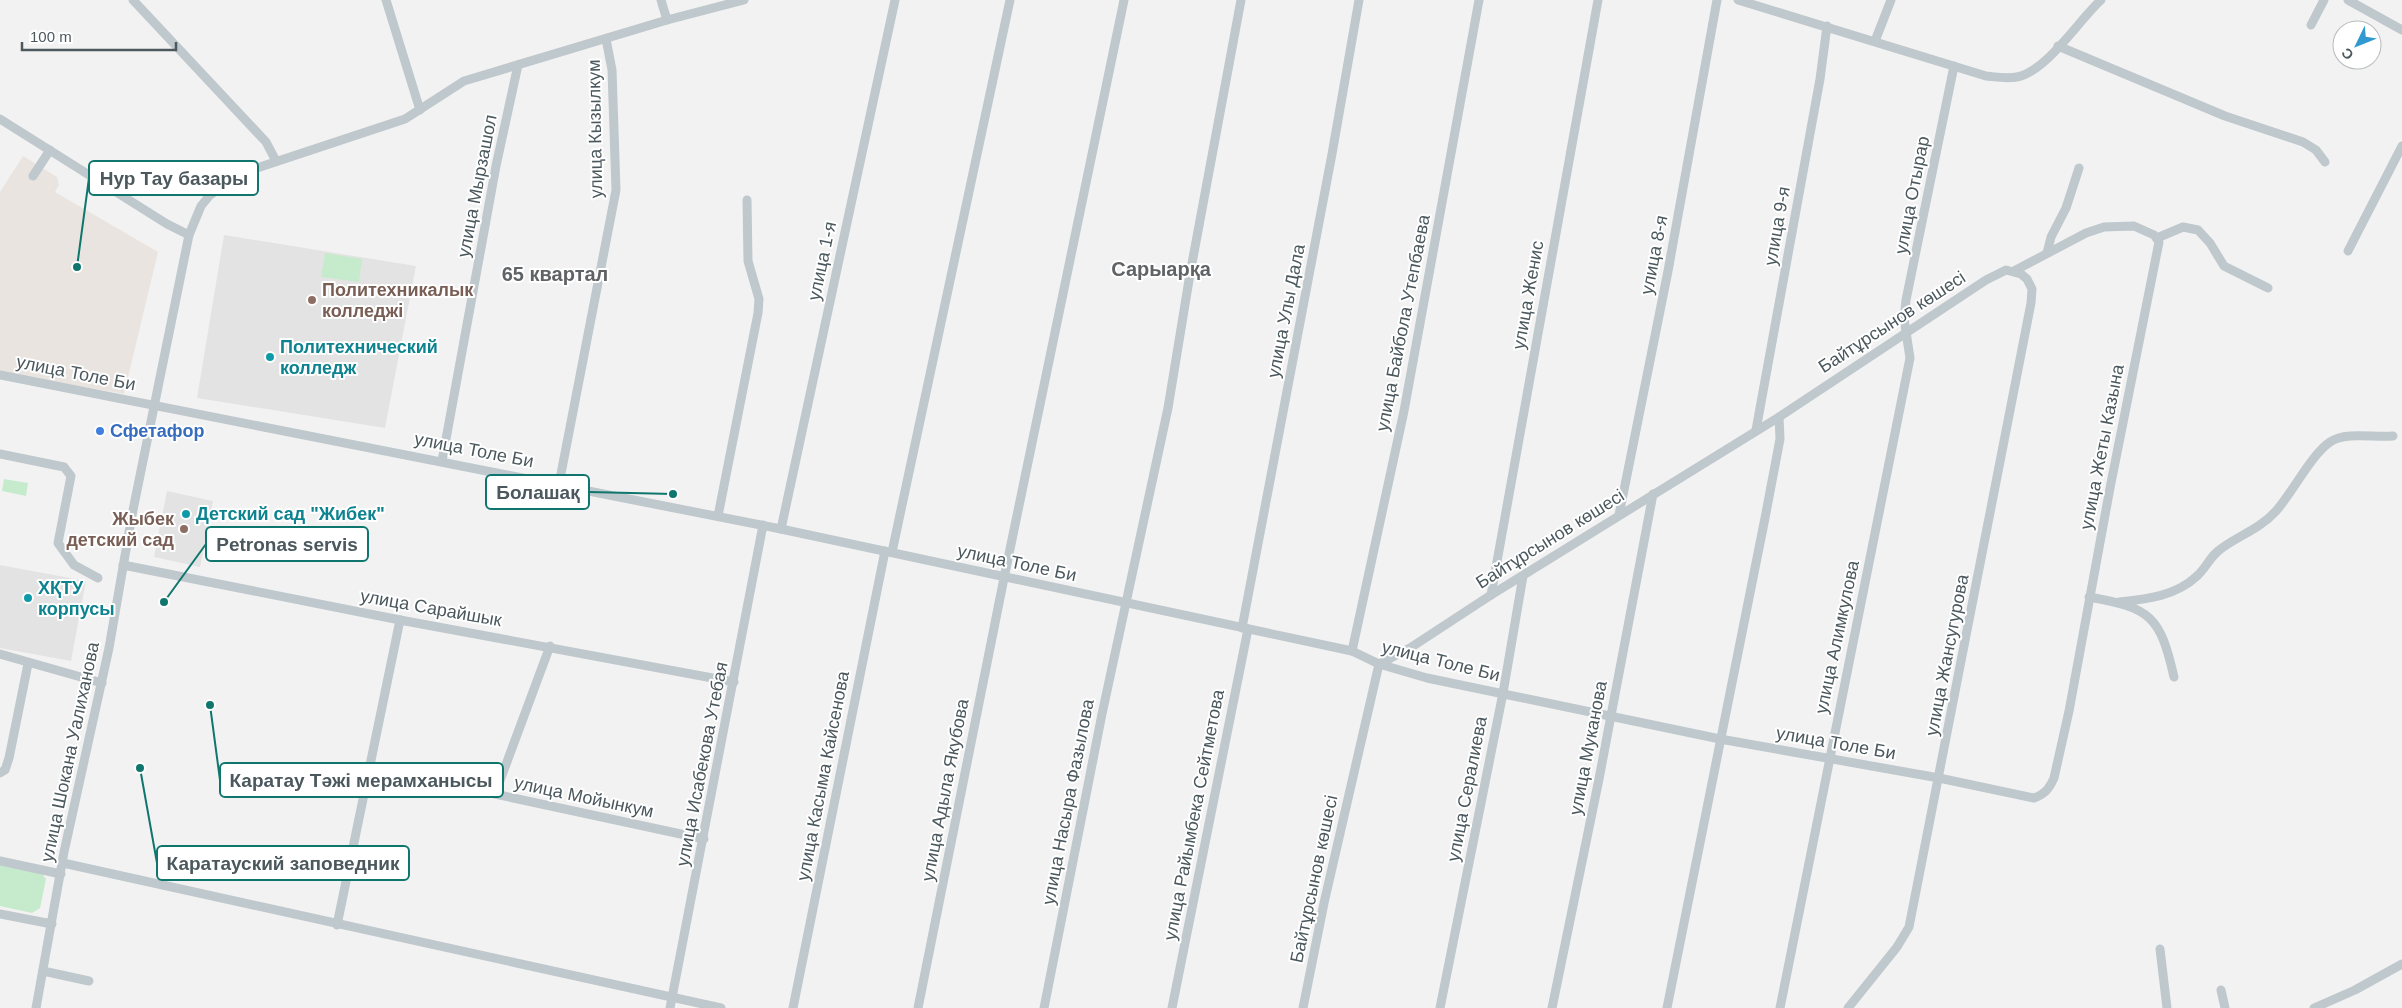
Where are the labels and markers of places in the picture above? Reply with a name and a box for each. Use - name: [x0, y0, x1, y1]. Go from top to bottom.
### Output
- callout: Нур Тау базары: [89, 161, 258, 195]
- place label: Политехникалык колледжі: [322, 280, 474, 321]
- marker: Политехникалык колледжі: [306, 294, 318, 306]
- place label: Политехнический колледж: [280, 337, 438, 378]
- marker: Политехнический колледж: [264, 351, 276, 363]
- place label: Сфетафор: [110, 421, 204, 441]
- marker: Сфетафор: [94, 425, 106, 437]
- callout: Болашақ: [486, 475, 589, 509]
- place label: Детский сад "Жибек": [196, 504, 385, 524]
- marker: Детский сад "Жибек": [180, 508, 192, 520]
- place label: Жыбек детский сад: [66, 509, 175, 550]
- marker: Жыбек детский сад: [178, 523, 190, 535]
- callout: Petronas servis: [206, 527, 368, 561]
- place label: ХҚТУ корпусы: [38, 578, 115, 619]
- marker: ХҚТУ корпусы: [22, 592, 34, 604]
- callout: Каратау Тәжі мерамханысы: [220, 763, 503, 797]
- callout: Каратауский заповедник: [157, 846, 409, 880]

